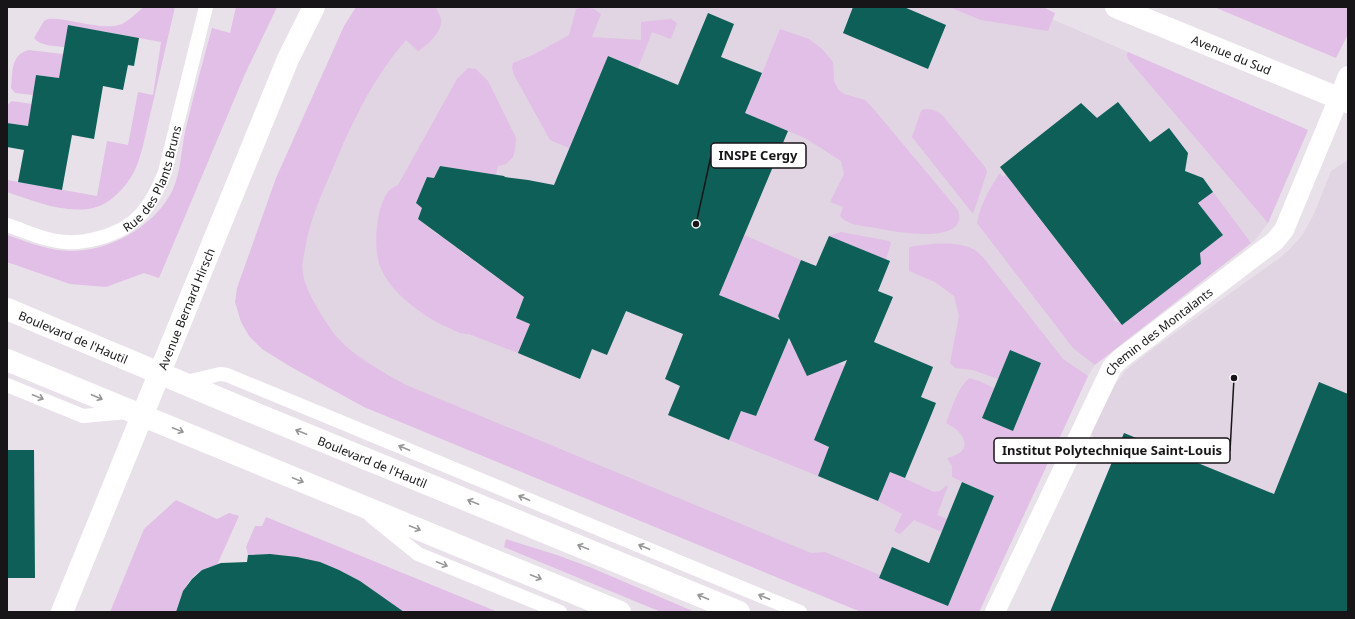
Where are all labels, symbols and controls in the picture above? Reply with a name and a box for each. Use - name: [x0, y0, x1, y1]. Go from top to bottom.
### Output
- street label: Avenue du Sud: [1189, 30, 1274, 78]
- street label: Rue des Plants Bruns: [119, 123, 185, 235]
- callout: INSPE Cergy: [711, 143, 806, 168]
- text: INSPE Cergy: [719, 146, 798, 164]
- street label: Avenue Bernard Hirsch: [153, 245, 218, 372]
- street label: Chemin des Montalants: [1101, 283, 1216, 378]
- street label: Boulevard de l'Hautil: [16, 306, 131, 367]
- one-way arrow: [31, 394, 43, 402]
- one-way arrow: [91, 394, 103, 401]
- one-way arrow: [172, 427, 184, 435]
- one-way arrow: [295, 428, 307, 436]
- street label: Boulevard de l'Hautil: [315, 431, 430, 492]
- callout: Institut Polytechnique Saint-Louis: [994, 438, 1230, 463]
- text: Institut Polytechnique Saint-Louis: [1002, 441, 1222, 459]
- one-way arrow: [398, 443, 410, 451]
- one-way arrow: [292, 476, 304, 484]
- one-way arrow: [518, 493, 530, 501]
- one-way arrow: [468, 498, 480, 506]
- one-way arrow: [409, 524, 421, 532]
- one-way arrow: [577, 543, 589, 551]
- one-way arrow: [638, 543, 650, 551]
- one-way arrow: [436, 560, 448, 568]
- one-way arrow: [529, 574, 541, 581]
- one-way arrow: [698, 593, 710, 600]
- one-way arrow: [758, 593, 770, 600]

